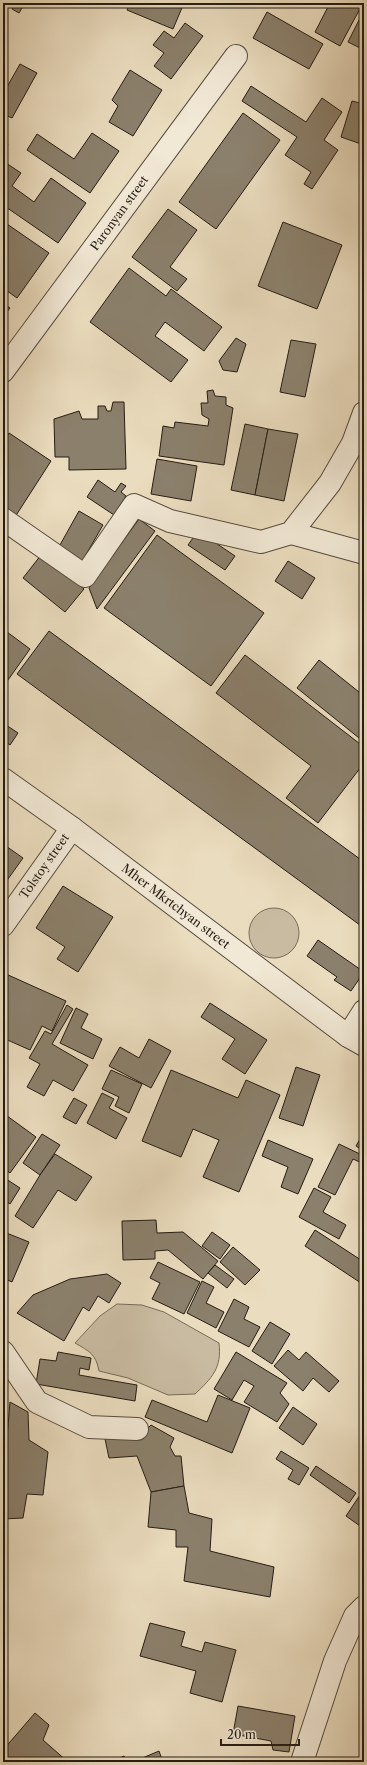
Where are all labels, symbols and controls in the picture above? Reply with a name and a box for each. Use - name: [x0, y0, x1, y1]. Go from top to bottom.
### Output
- street label: Paronyan street: [87, 172, 152, 253]
- street label: Tolstoy street: [16, 830, 73, 902]
- street label: Mher Mkrtchyan street: [119, 860, 234, 952]
- scale bar: [221, 1721, 299, 1747]
- text: 20 m: [227, 1727, 256, 1742]

